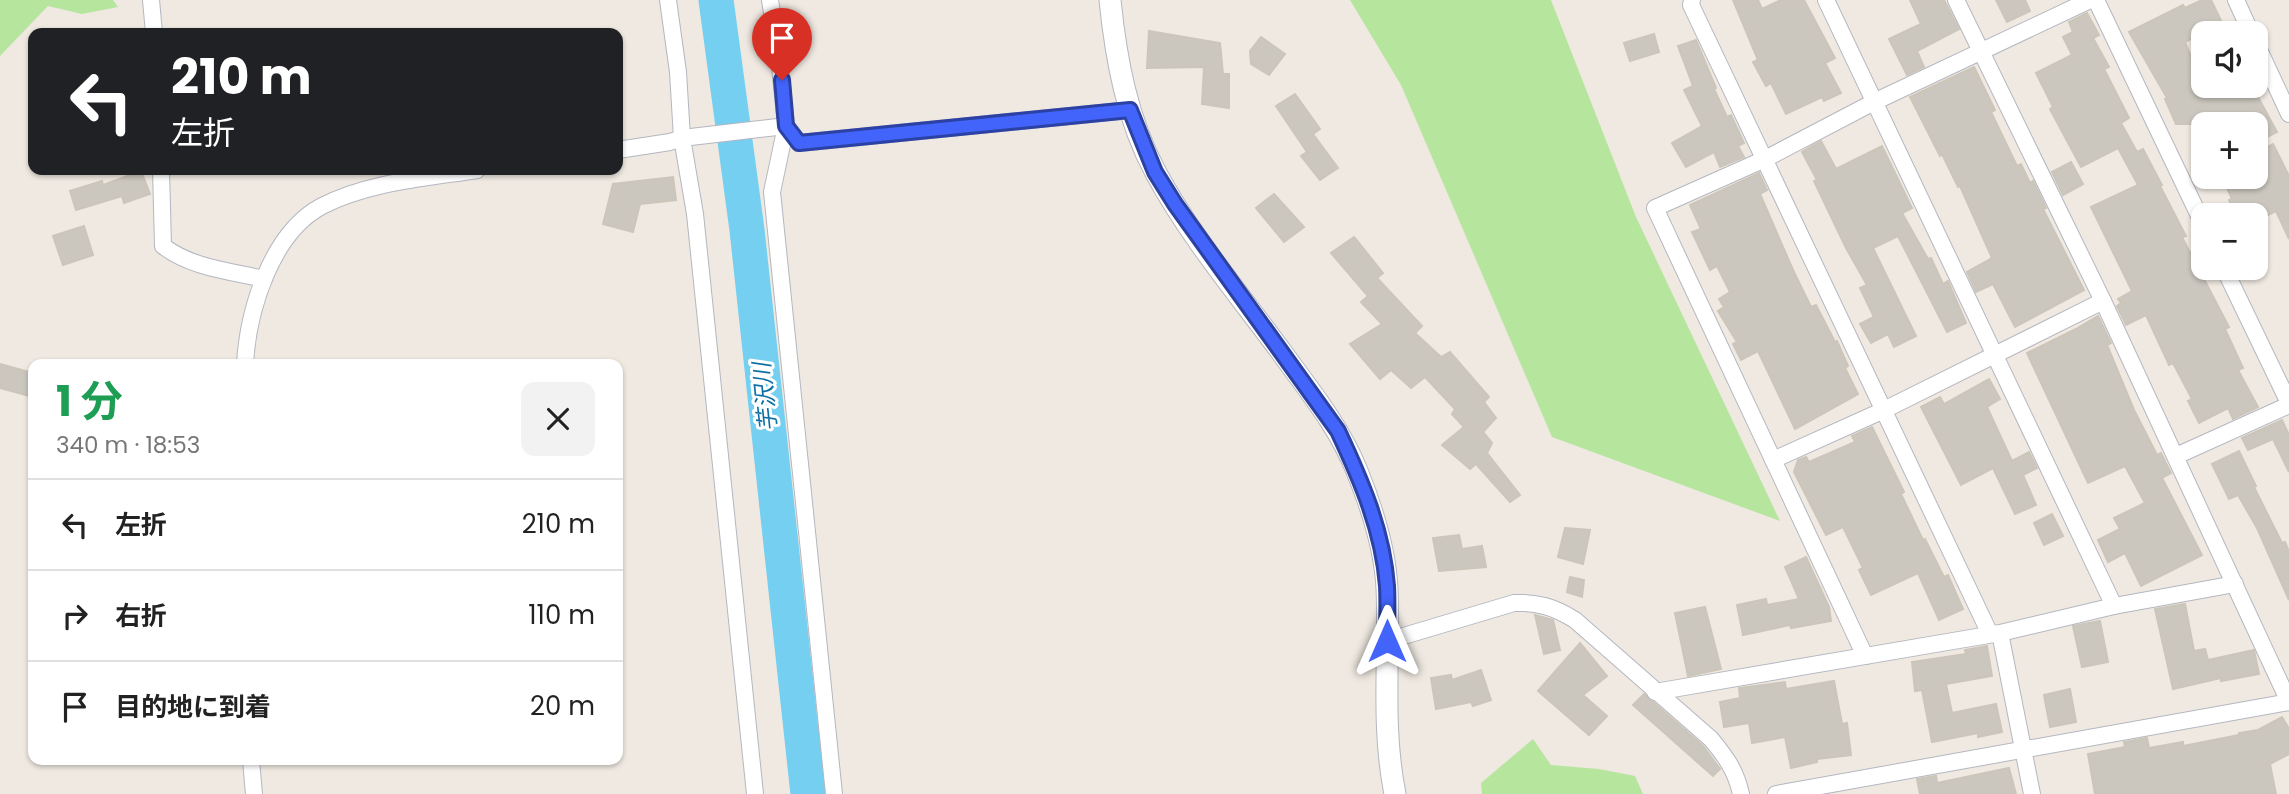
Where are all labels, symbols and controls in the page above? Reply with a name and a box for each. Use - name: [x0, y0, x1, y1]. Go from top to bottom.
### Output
- pin: [752, 8, 812, 80]
- icon: arrive: [763, 19, 801, 57]
- map controls: [2191, 21, 2268, 280]
- button: sound: [2191, 21, 2268, 98]
- text: 210 m: [171, 43, 312, 111]
- icon: left: [56, 56, 147, 147]
- text: 左折: [171, 110, 235, 155]
- button: +: [2191, 112, 2268, 189]
- button: −: [2191, 203, 2268, 280]
- water label: 芋沢川: [745, 358, 785, 433]
- text: 1 分: [56, 372, 123, 431]
- button: close: [521, 382, 595, 456]
- text: 340 m · 18:53: [56, 429, 200, 461]
- icon: left: [56, 506, 94, 544]
- text: 210 m: [522, 506, 595, 542]
- text: 左折: [115, 507, 167, 543]
- icon: right: [56, 597, 94, 635]
- text: 110 m: [528, 597, 595, 633]
- text: 右折: [115, 598, 167, 634]
- position arrow: [1350, 604, 1424, 678]
- icon: arrive: [56, 688, 94, 726]
- text: 20 m: [530, 688, 595, 724]
- text: 目的地に到着: [115, 689, 271, 725]

